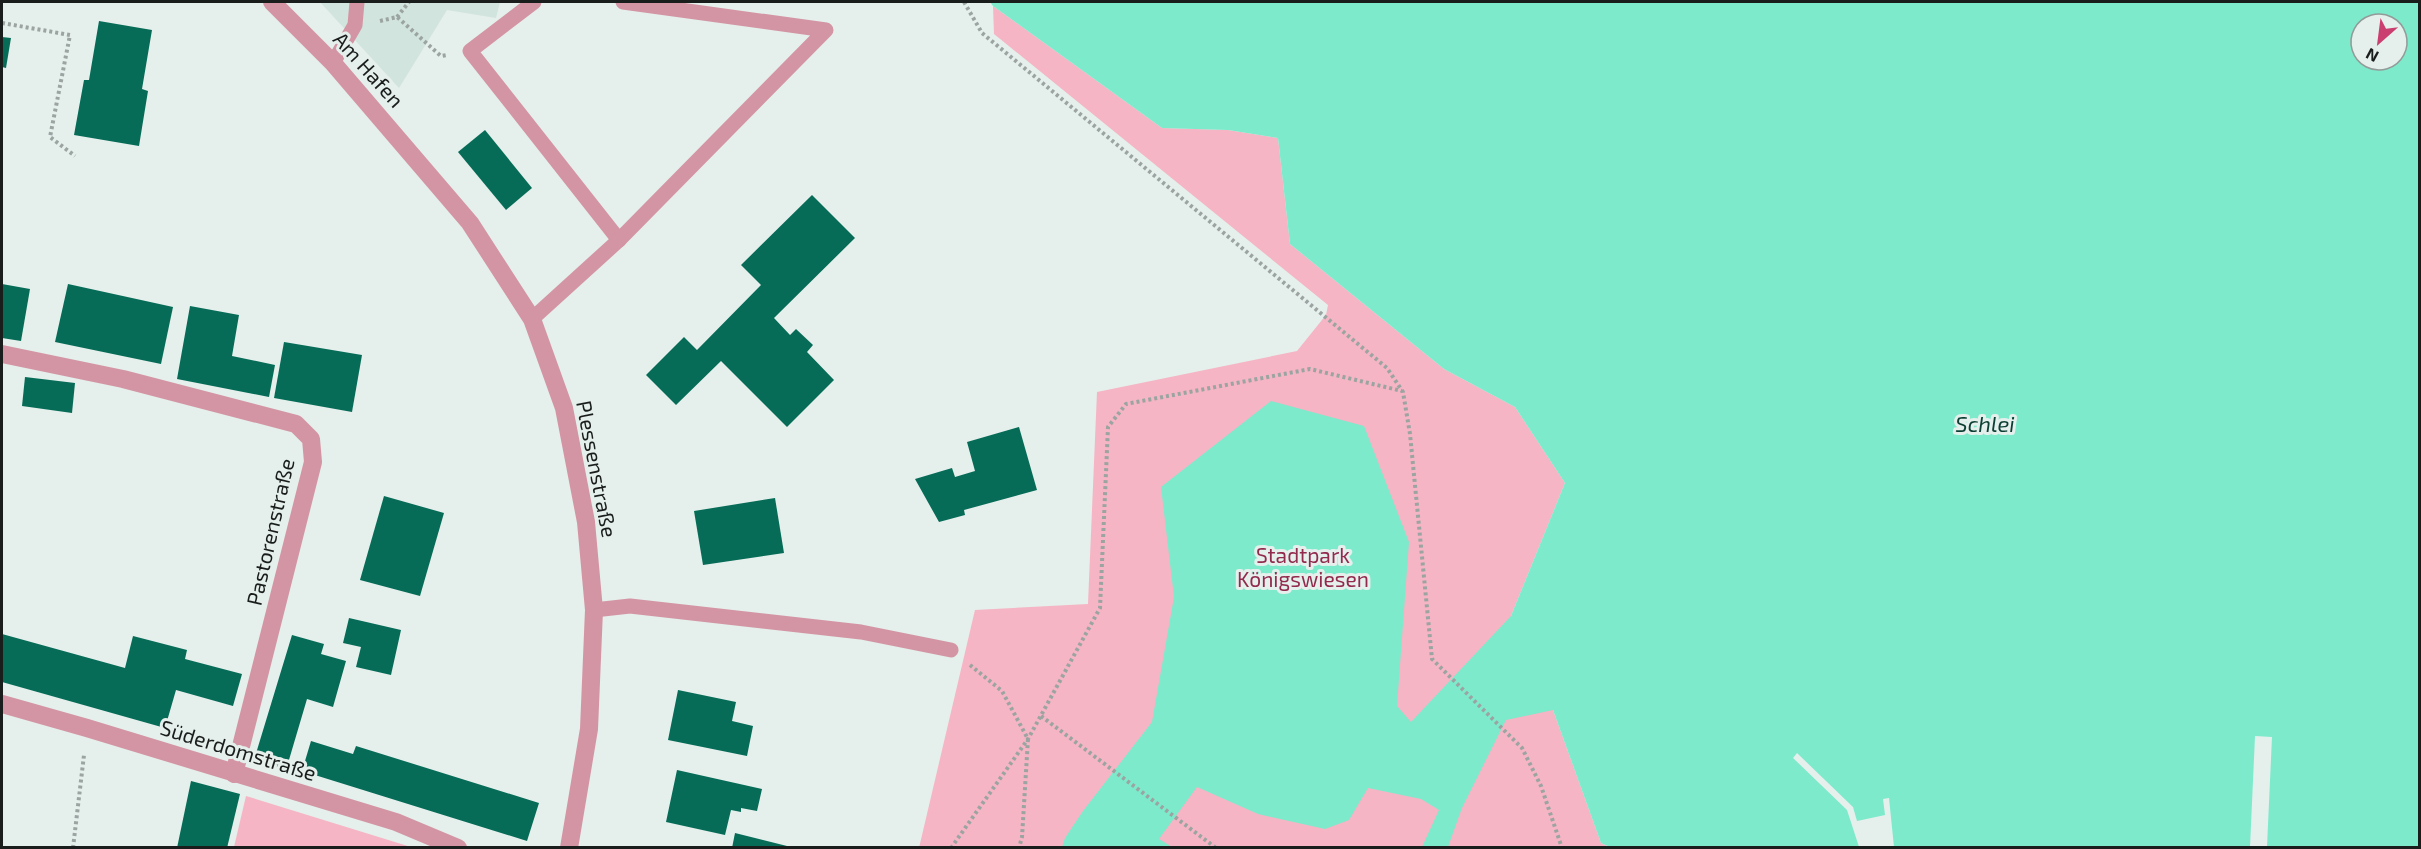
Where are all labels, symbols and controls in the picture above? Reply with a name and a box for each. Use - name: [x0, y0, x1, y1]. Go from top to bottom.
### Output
- north arrow: [2349, 12, 2409, 72]
- street label: Am Hafen: [329, 26, 410, 112]
- text: N: [2362, 45, 2381, 67]
- street label: Plessenstraße: [572, 398, 623, 539]
- water label: Schlei: [1955, 410, 2015, 436]
- street label: Pastorenstraße: [240, 456, 299, 608]
- park label: Stadtpark Königswiesen: [1237, 542, 1369, 591]
- street label: Süderdomstraße: [157, 714, 319, 785]

